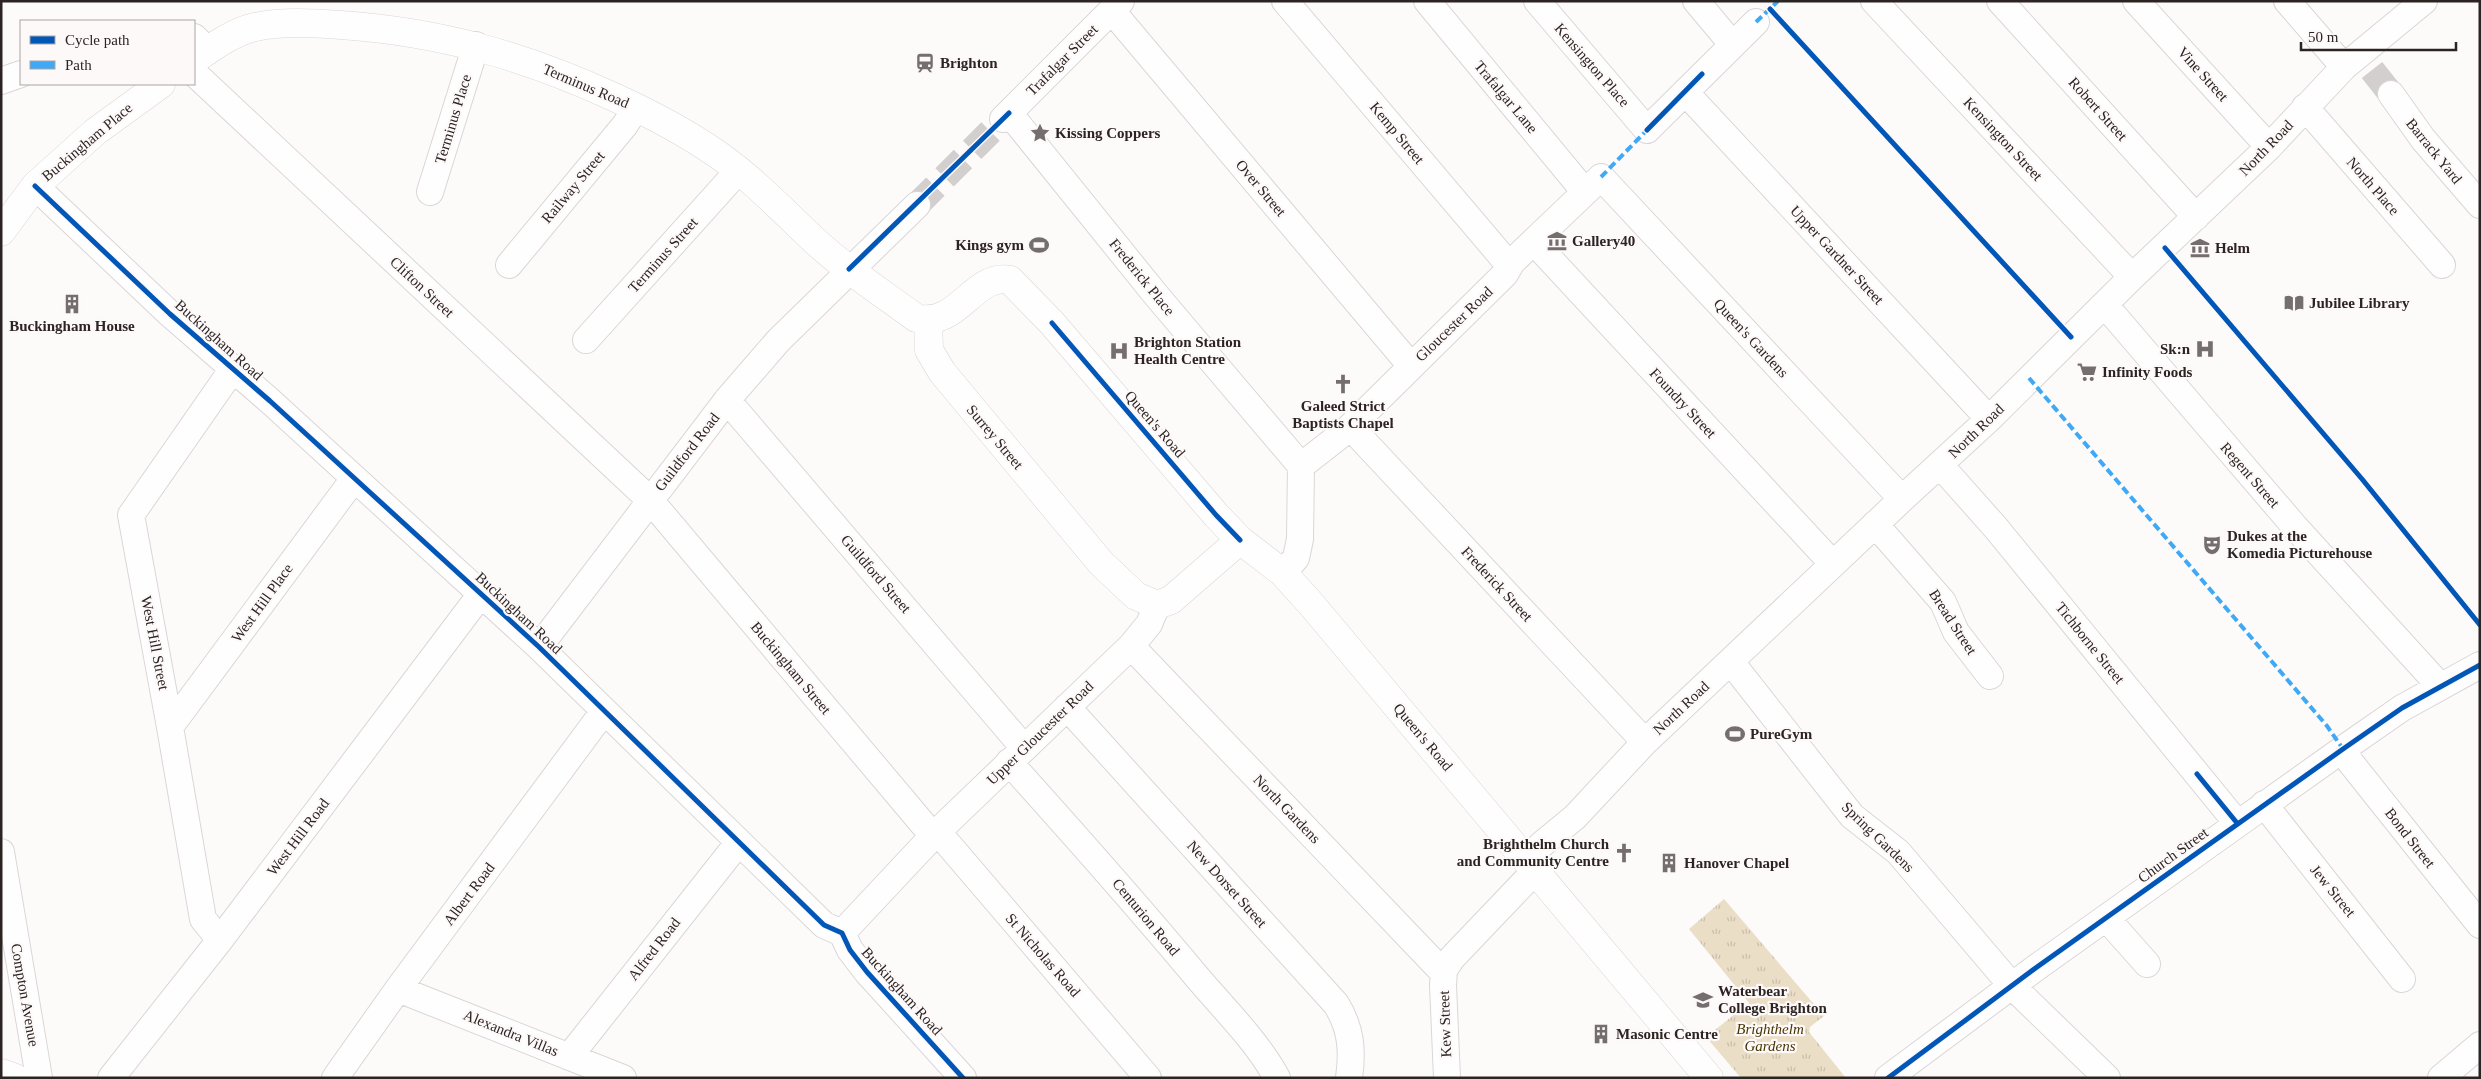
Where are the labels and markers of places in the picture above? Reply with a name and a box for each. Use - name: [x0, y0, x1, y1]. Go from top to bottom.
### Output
- station icon: Brighton: [914, 52, 936, 74]
- place label: Brighton: [940, 55, 998, 71]
- place icon: Kissing Coppers: [1029, 122, 1051, 144]
- place label: Kissing Coppers: [1055, 125, 1161, 141]
- museum icon: Gallery40: [1546, 230, 1568, 252]
- place label: Gallery40: [1572, 233, 1635, 249]
- sports icon: Kings gym: [1028, 234, 1050, 256]
- place label: Kings gym: [955, 237, 1024, 253]
- museum icon: Helm: [2189, 237, 2211, 259]
- place label: Helm: [2215, 240, 2250, 256]
- library icon: Jubilee Library: [2283, 292, 2305, 314]
- building icon: Buckingham House: [61, 293, 83, 315]
- place label: Jubilee Library: [2309, 295, 2410, 311]
- place label: Buckingham House: [9, 318, 135, 334]
- place label: Brighton Station Health Centre: [1134, 334, 1242, 367]
- hospital icon: Sk:n: [2194, 338, 2216, 360]
- hospital icon: Brighton Station Health Centre: [1108, 340, 1130, 362]
- place label: Sk:n: [2160, 341, 2191, 357]
- supermarket icon: Infinity Foods: [2076, 361, 2098, 383]
- place label: Infinity Foods: [2102, 364, 2193, 380]
- church icon: Galeed Strict Baptists Chapel: [1332, 373, 1354, 395]
- place label: Galeed Strict Baptists Chapel: [1292, 398, 1394, 431]
- place label: Dukes at the Komedia Picturehouse: [2227, 528, 2372, 561]
- theatre icon: Dukes at the Komedia Picturehouse: [2201, 534, 2223, 556]
- sports icon: PureGym: [1724, 723, 1746, 745]
- place label: PureGym: [1750, 726, 1813, 742]
- place label: Brighthelm Church and Community Centre: [1457, 836, 1610, 869]
- church icon: Brighthelm Church and Community Centre: [1613, 842, 1635, 864]
- building icon: Hanover Chapel: [1658, 852, 1680, 874]
- place label: Hanover Chapel: [1684, 855, 1789, 871]
- place label: Waterbear College Brighton: [1718, 983, 1827, 1016]
- school or university icon: Waterbear College Brighton: [1692, 989, 1714, 1011]
- building icon: Masonic Centre: [1590, 1023, 1612, 1045]
- place label: Masonic Centre: [1616, 1026, 1718, 1042]

